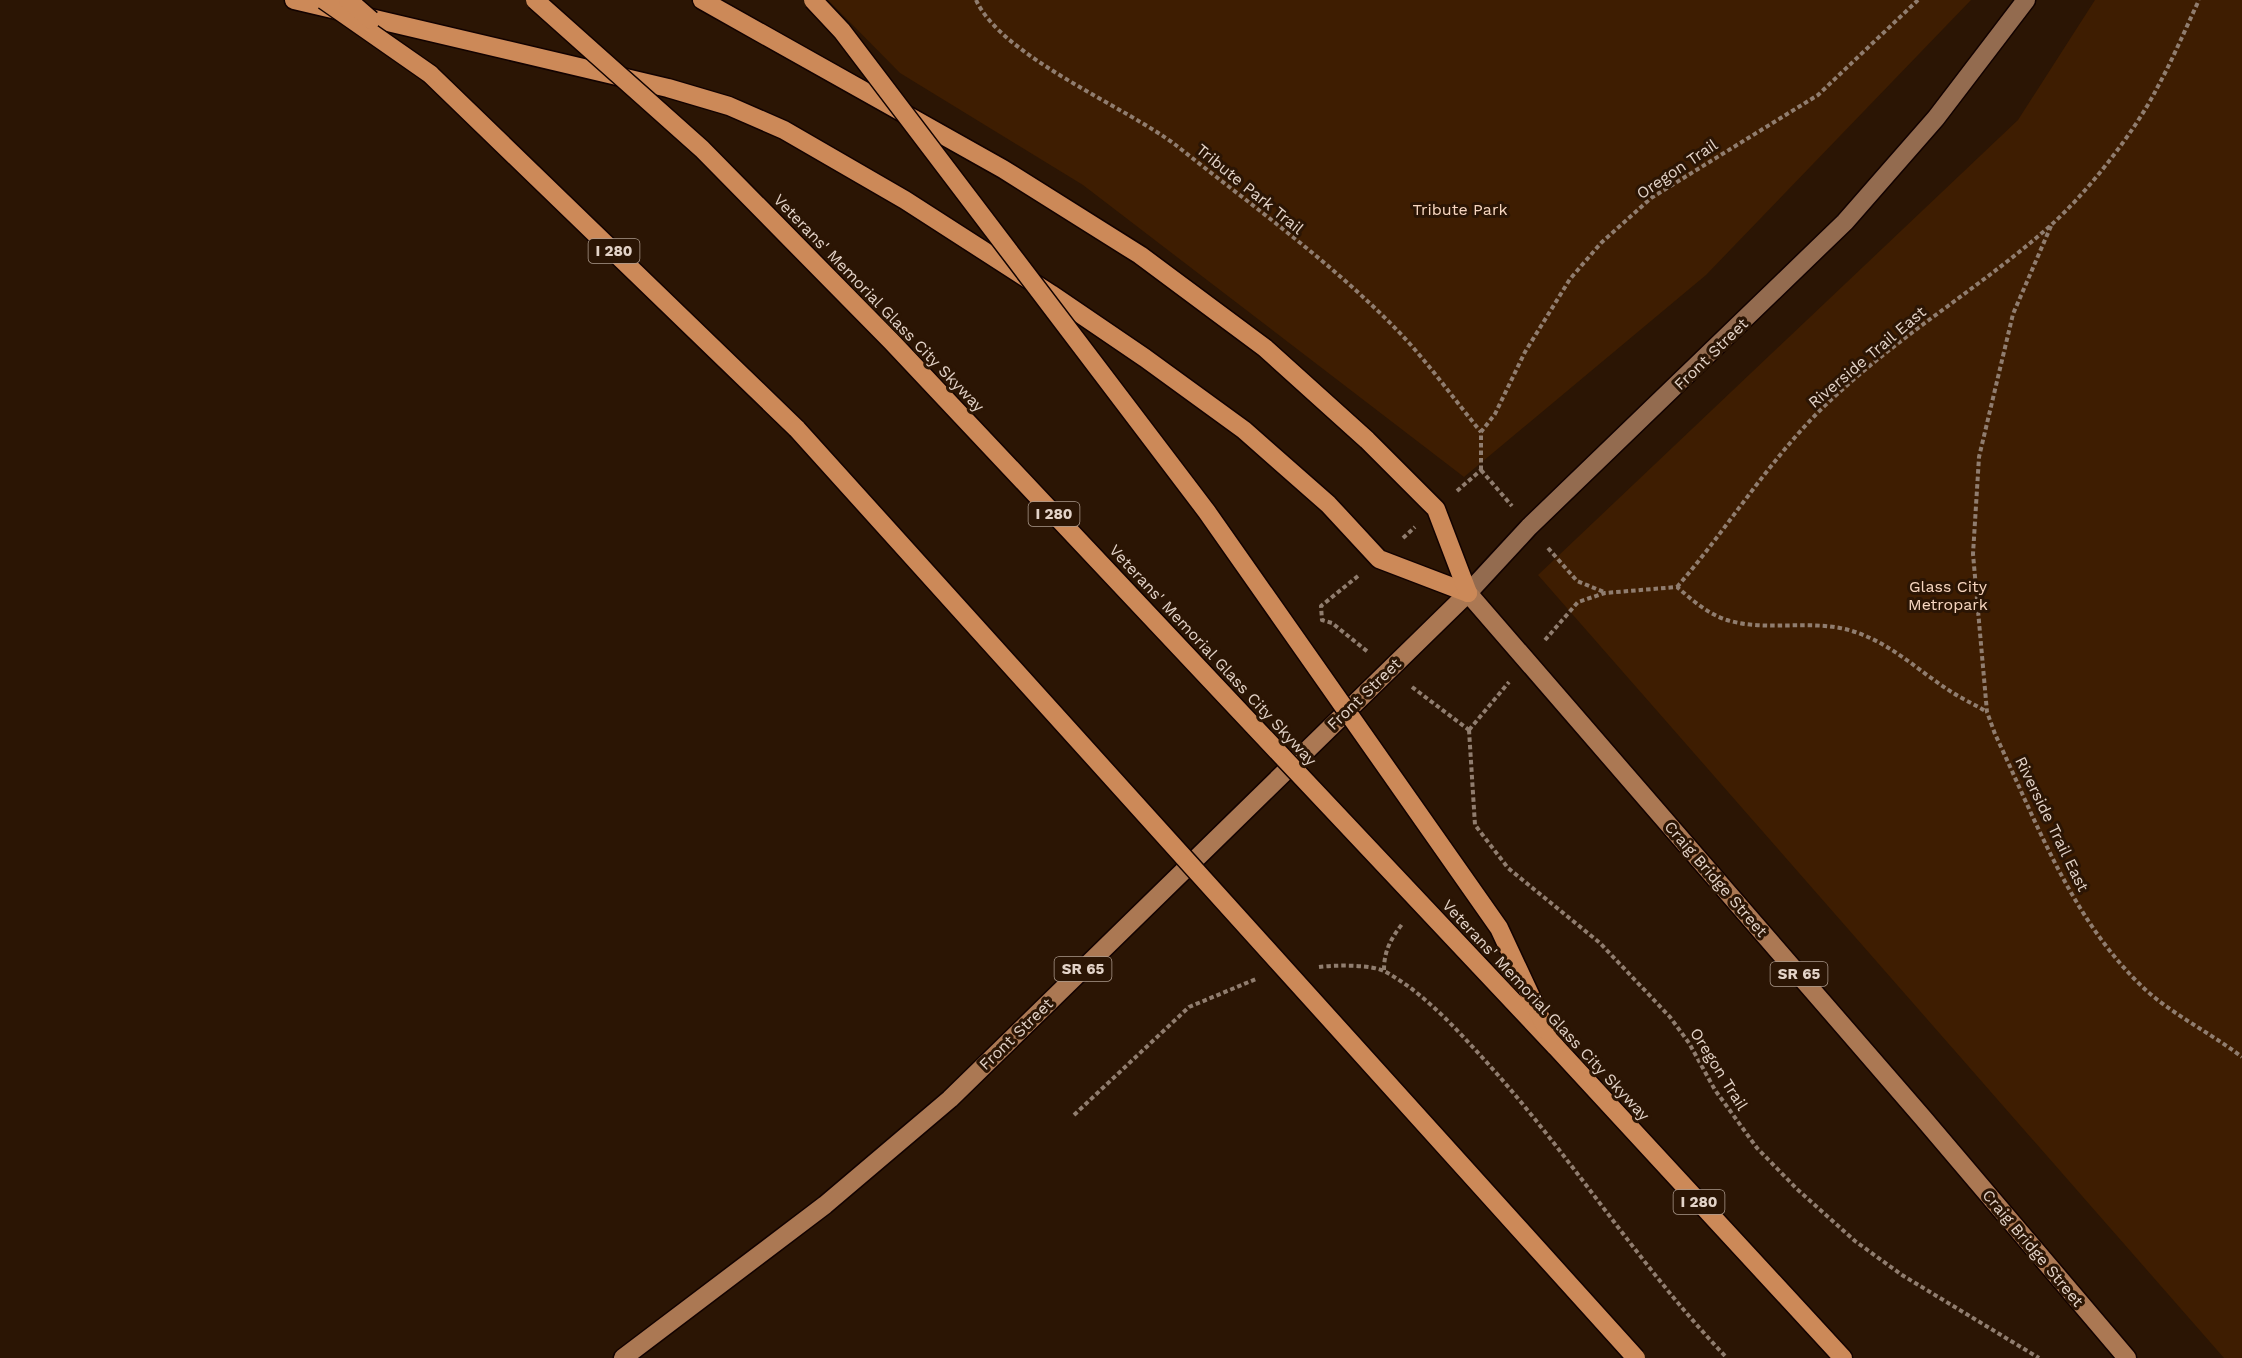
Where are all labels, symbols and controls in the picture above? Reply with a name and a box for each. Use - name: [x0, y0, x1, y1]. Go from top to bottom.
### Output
- street label: Oregon Trail: [1633, 135, 1721, 203]
- street label: Tribute Park Trail: [1192, 140, 1308, 238]
- street label: Veterans' Memorial Glass City Skyway: [770, 190, 989, 416]
- park label: Tribute Park: [1412, 200, 1508, 219]
- road number: I 280: [588, 239, 640, 263]
- street label: Riverside Trail East: [1804, 302, 1930, 412]
- street label: Front Street: [1670, 314, 1752, 394]
- road number: I 280: [1028, 502, 1080, 526]
- street label: Veterans' Memorial Glass City Skyway: [1105, 541, 1321, 770]
- park label: Glass City Metropark: [1908, 577, 1988, 614]
- street label: Front Street: [1323, 654, 1405, 734]
- street label: Riverside Trail East: [2011, 753, 2093, 895]
- street label: Craig Bridge Street: [1661, 817, 1772, 941]
- street label: Veterans' Memorial Glass City Skyway: [1438, 896, 1654, 1125]
- road number: SR 65: [1054, 957, 1112, 981]
- road number: SR 65: [1770, 962, 1828, 986]
- street label: Front Street: [975, 994, 1057, 1074]
- street label: Oregon Trail: [1686, 1024, 1752, 1114]
- street label: Craig Bridge Street: [1978, 1186, 2088, 1311]
- road number: I 280: [1674, 1190, 1724, 1214]

